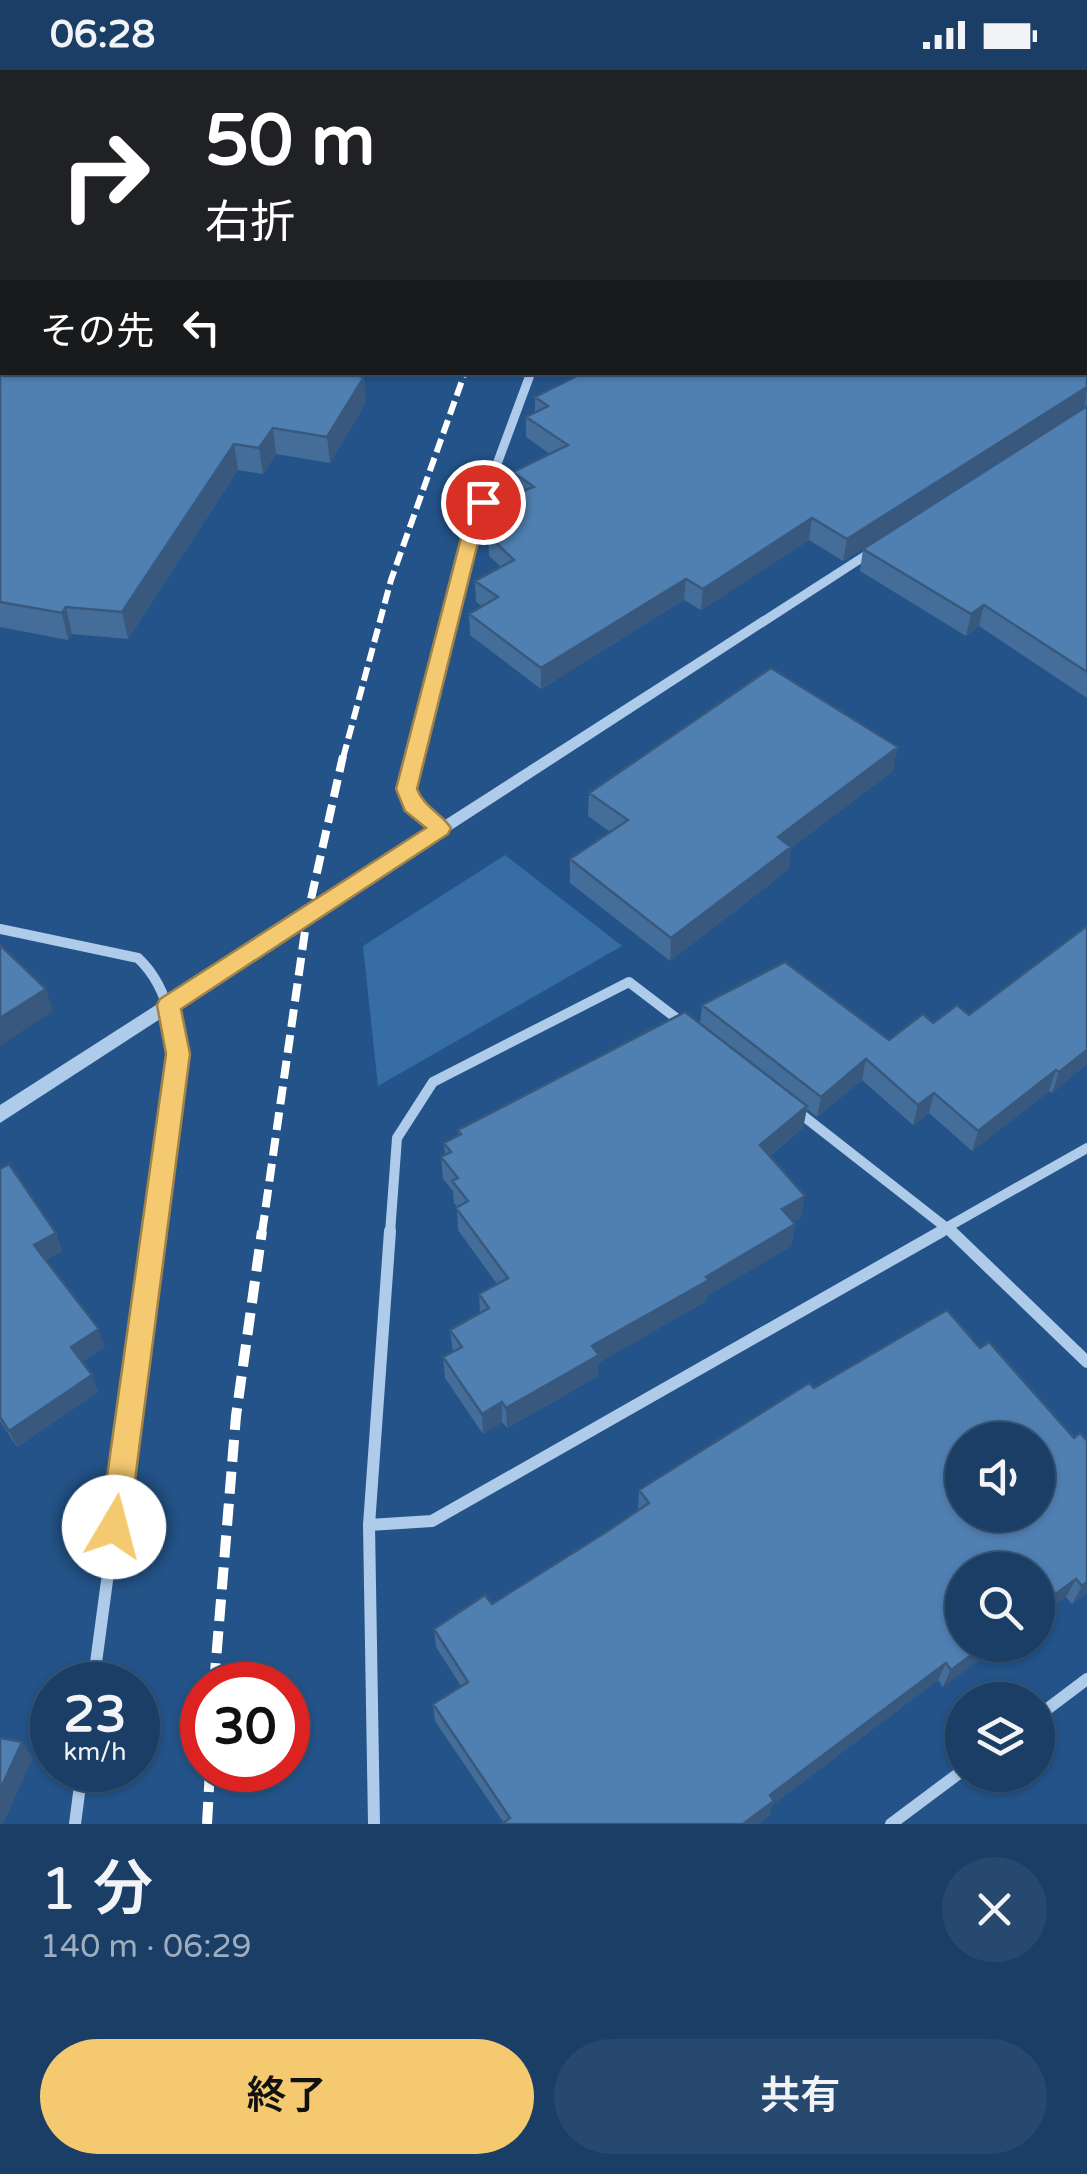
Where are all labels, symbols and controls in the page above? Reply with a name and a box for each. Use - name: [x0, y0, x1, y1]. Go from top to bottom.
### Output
- text: 06:28: [50, 12, 155, 58]
- text: 50 m: [205, 100, 375, 184]
- icon: right: [40, 110, 170, 240]
- text: 右折: [205, 196, 295, 250]
- icon: left: [174, 300, 229, 355]
- text: その先: [40, 309, 154, 355]
- pin: [441, 460, 526, 545]
- icon: arrive: [456, 475, 511, 530]
- map controls: [945, 1422, 1055, 1792]
- button: sound: [945, 1422, 1055, 1532]
- position arrow: [62, 1475, 166, 1579]
- button: search: [945, 1552, 1055, 1662]
- speed limit sign: 30: [180, 1662, 310, 1792]
- button: layers: [945, 1682, 1055, 1792]
- text: 23: [64, 1685, 126, 1745]
- text: km/h: [64, 1737, 126, 1767]
- text: 1 分: [40, 1854, 153, 1926]
- button: close: [942, 1857, 1047, 1962]
- text: 140 m · 06:29: [40, 1928, 252, 1966]
- button: 終了: [40, 2039, 534, 2154]
- button: 共有: [554, 2039, 1047, 2154]

